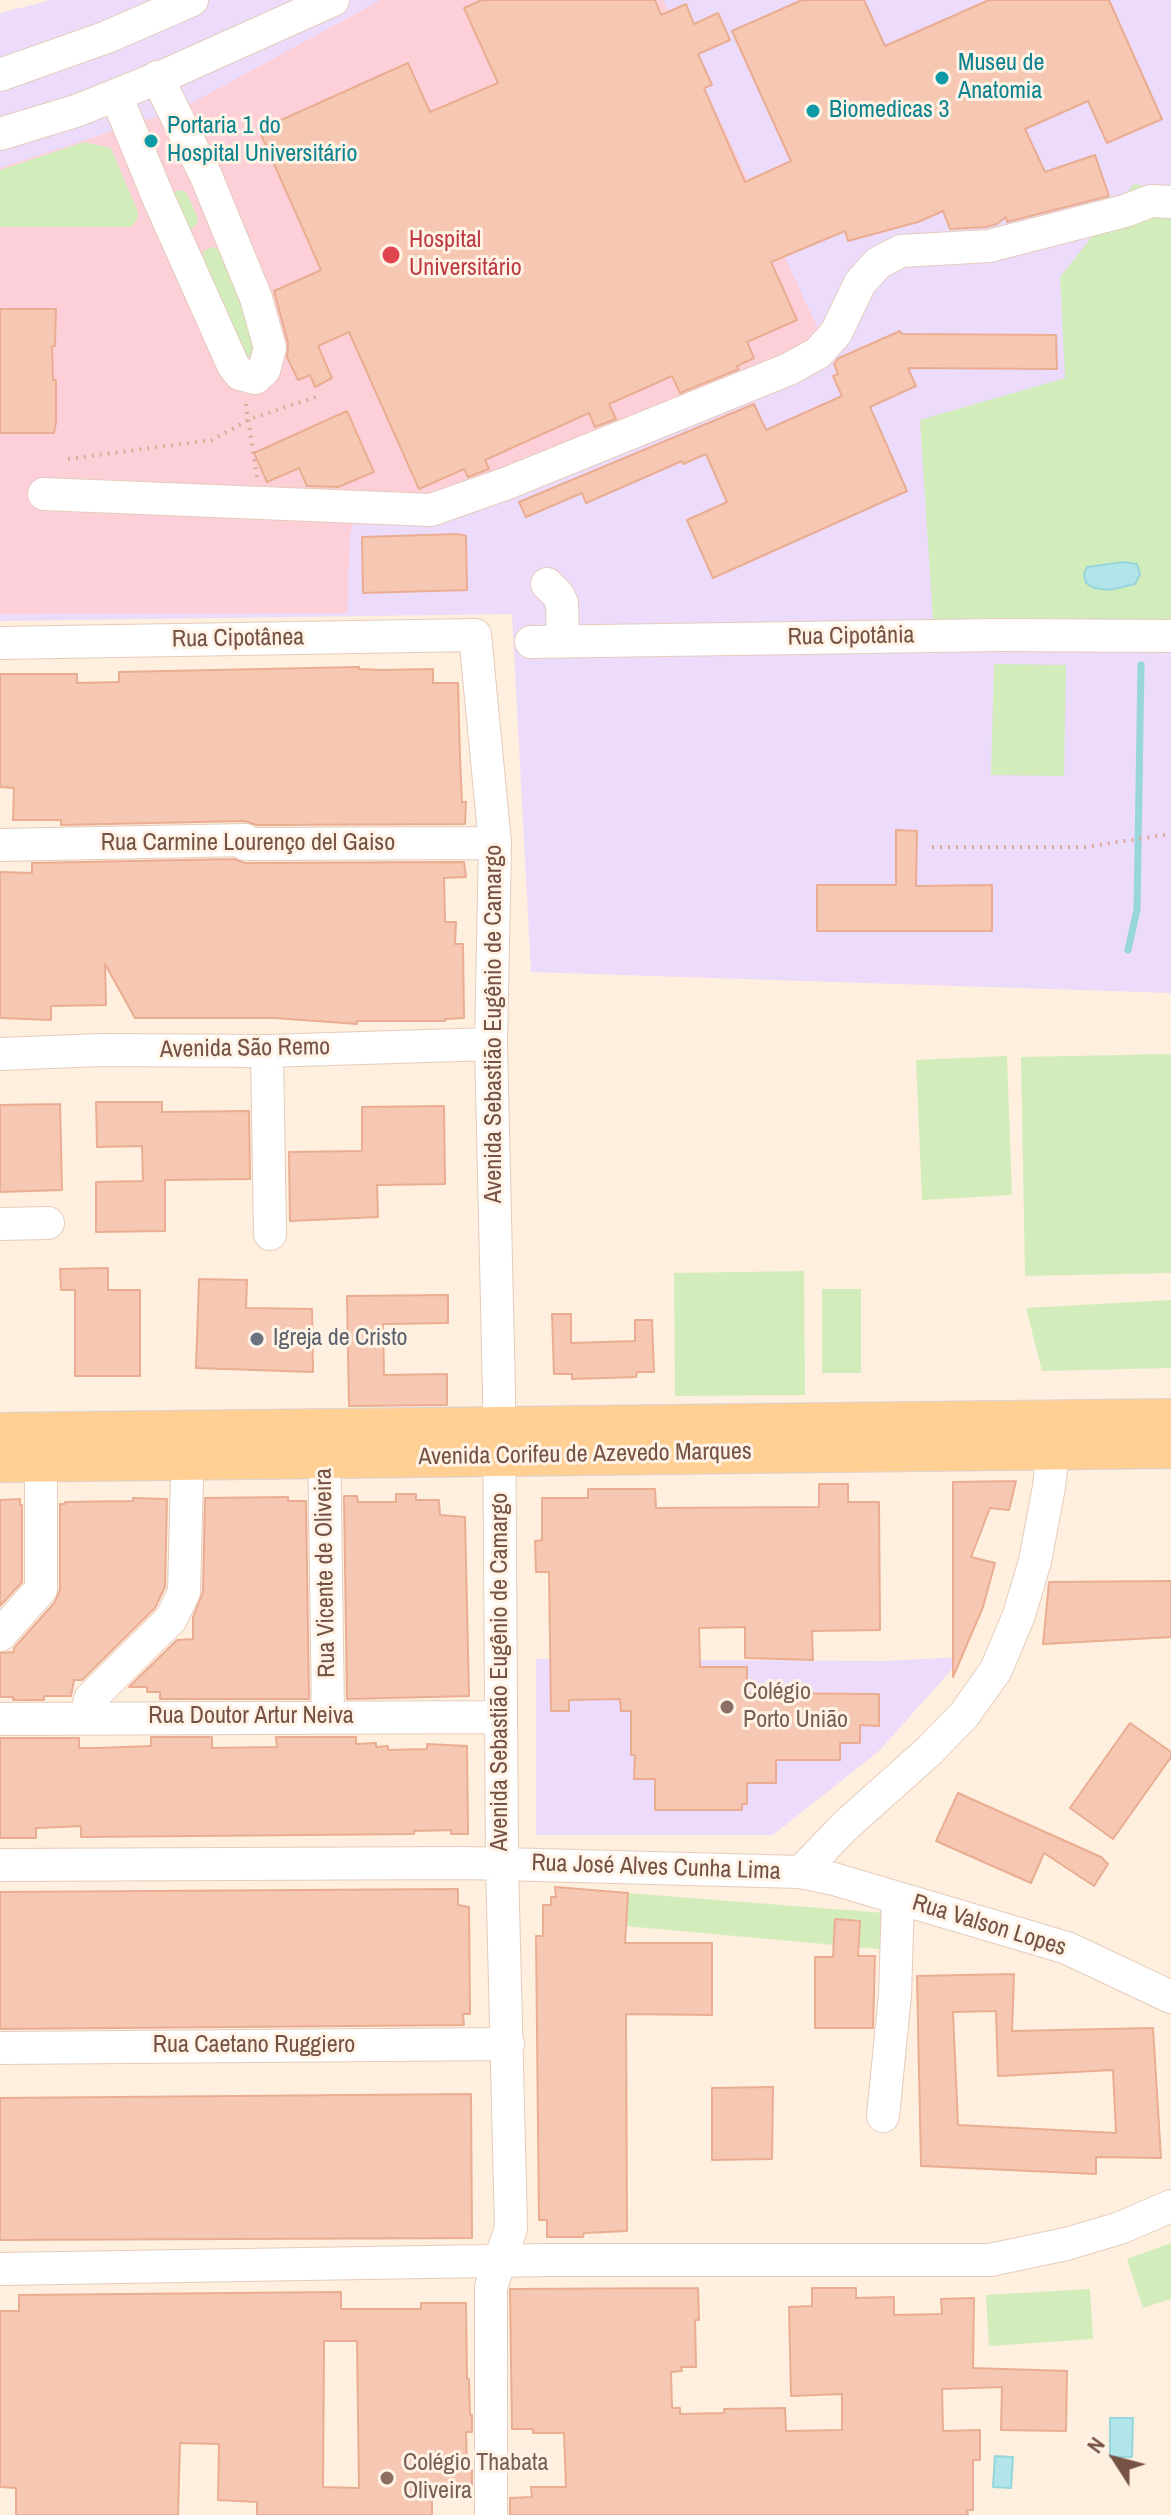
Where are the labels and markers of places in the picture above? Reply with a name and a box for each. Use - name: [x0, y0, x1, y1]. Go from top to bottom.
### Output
- place label: Museu de Anatomia: [958, 50, 1044, 106]
- marker: Museu de Anatomia: [933, 69, 951, 87]
- place label: Biomedicas 3: [829, 97, 949, 125]
- marker: Biomedicas 3: [804, 102, 822, 120]
- place label: Portaria 1 do Hospital Universitário: [167, 113, 357, 169]
- marker: Portaria 1 do Hospital Universitário: [142, 132, 160, 150]
- place label: Hospital Universitário: [409, 227, 522, 283]
- marker: Hospital Universitário: [380, 244, 402, 266]
- place label: Igreja de Cristo: [273, 1325, 408, 1353]
- marker: Igreja de Cristo: [248, 1330, 266, 1348]
- place label: Colégio Porto União: [743, 1679, 848, 1735]
- marker: Colégio Porto União: [718, 1698, 736, 1716]
- place label: Colégio Thabata Oliveira: [403, 2450, 549, 2506]
- marker: Colégio Thabata Oliveira: [378, 2469, 396, 2487]

